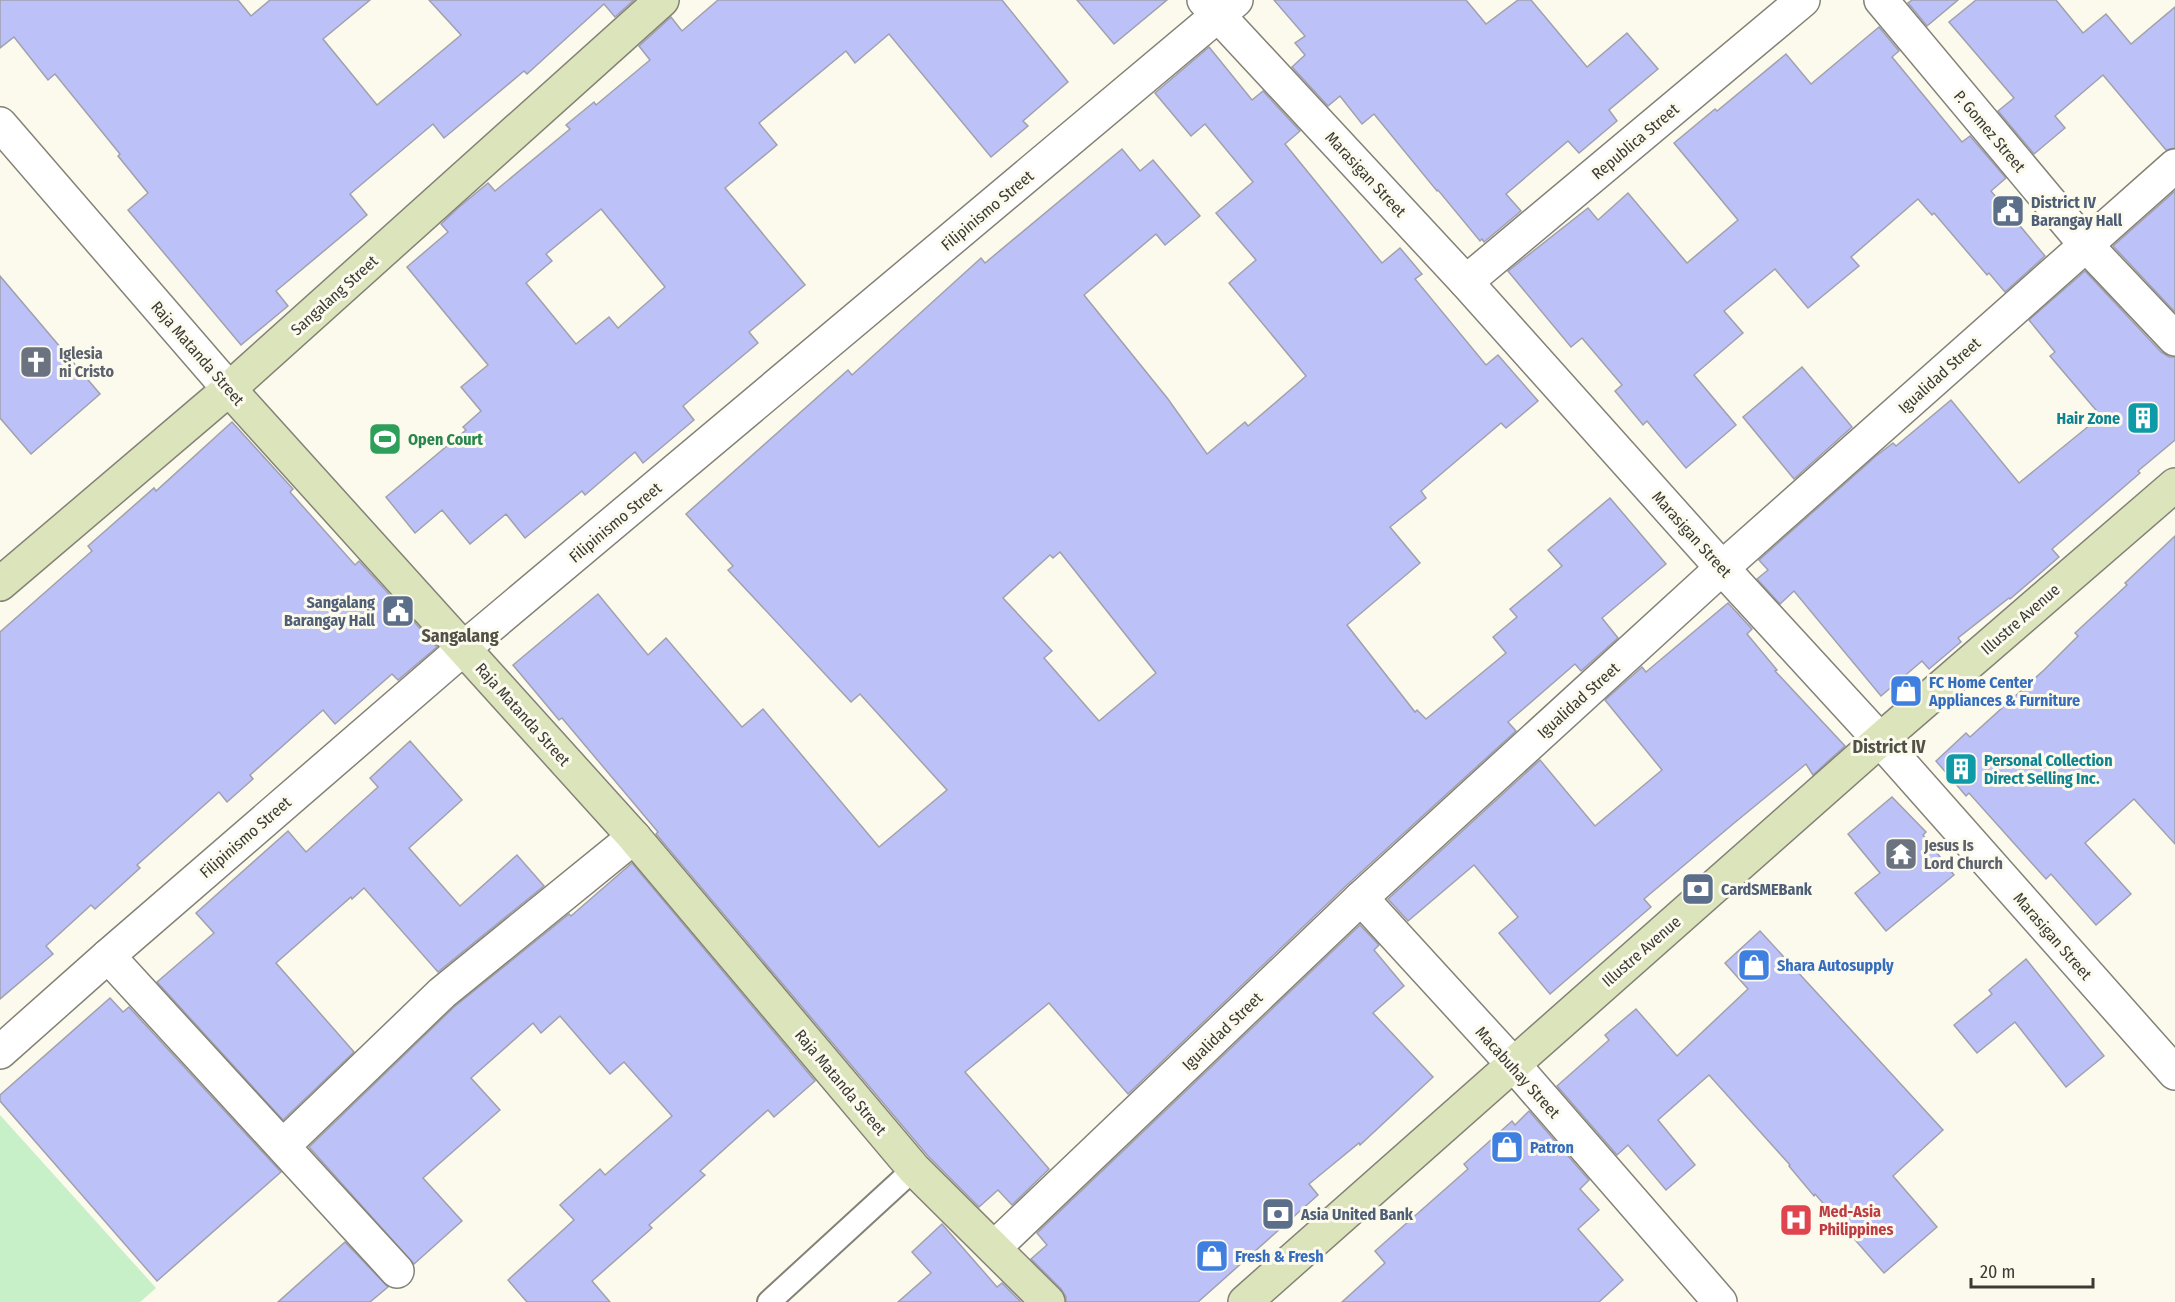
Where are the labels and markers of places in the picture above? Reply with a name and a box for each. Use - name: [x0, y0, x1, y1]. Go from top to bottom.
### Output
- public building icon: District IV Barangay Hall: [1990, 193, 2026, 229]
- place label: District IV Barangay Hall: [2031, 193, 2123, 230]
- church icon: Iglesia ni Cristo: [18, 344, 54, 380]
- place label: Iglesia ni Cristo: [59, 344, 114, 381]
- building icon: Hair Zone: [2125, 400, 2161, 436]
- place label: Hair Zone: [2057, 409, 2120, 428]
- sports icon: Open Court: [367, 421, 403, 457]
- place label: Open Court: [408, 430, 483, 449]
- place label: Sangalang Barangay Hall: [284, 593, 376, 630]
- public building icon: Sangalang Barangay Hall: [380, 593, 416, 629]
- shop icon: FC Home Center Appliances & Furniture: [1888, 673, 1924, 709]
- place label: FC Home Center Appliances & Furniture: [1928, 673, 2080, 710]
- building icon: Personal Collection Direct Selling Inc.: [1943, 751, 1979, 787]
- place label: Personal Collection Direct Selling Inc.: [1984, 751, 2113, 788]
- temple icon: Jesus Is Lord Church: [1883, 836, 1919, 872]
- place label: Jesus Is Lord Church: [1923, 836, 2003, 873]
- bank icon: CardSMEBank: [1680, 871, 1716, 907]
- place label: CardSMEBank: [1721, 880, 1813, 899]
- shop icon: Shara Autosupply: [1736, 947, 1772, 983]
- place label: Shara Autosupply: [1777, 956, 1894, 975]
- shop icon: Patron: [1489, 1129, 1525, 1165]
- place label: Patron: [1530, 1138, 1574, 1157]
- bank icon: Asia United Bank: [1260, 1196, 1296, 1232]
- hospital icon: Med-Asia Philippines: [1778, 1202, 1814, 1238]
- place label: Med-Asia Philippines: [1819, 1202, 1893, 1239]
- place label: Asia United Bank: [1300, 1205, 1414, 1224]
- shop icon: Fresh & Fresh: [1194, 1238, 1230, 1274]
- place label: Fresh & Fresh: [1235, 1247, 1324, 1266]

